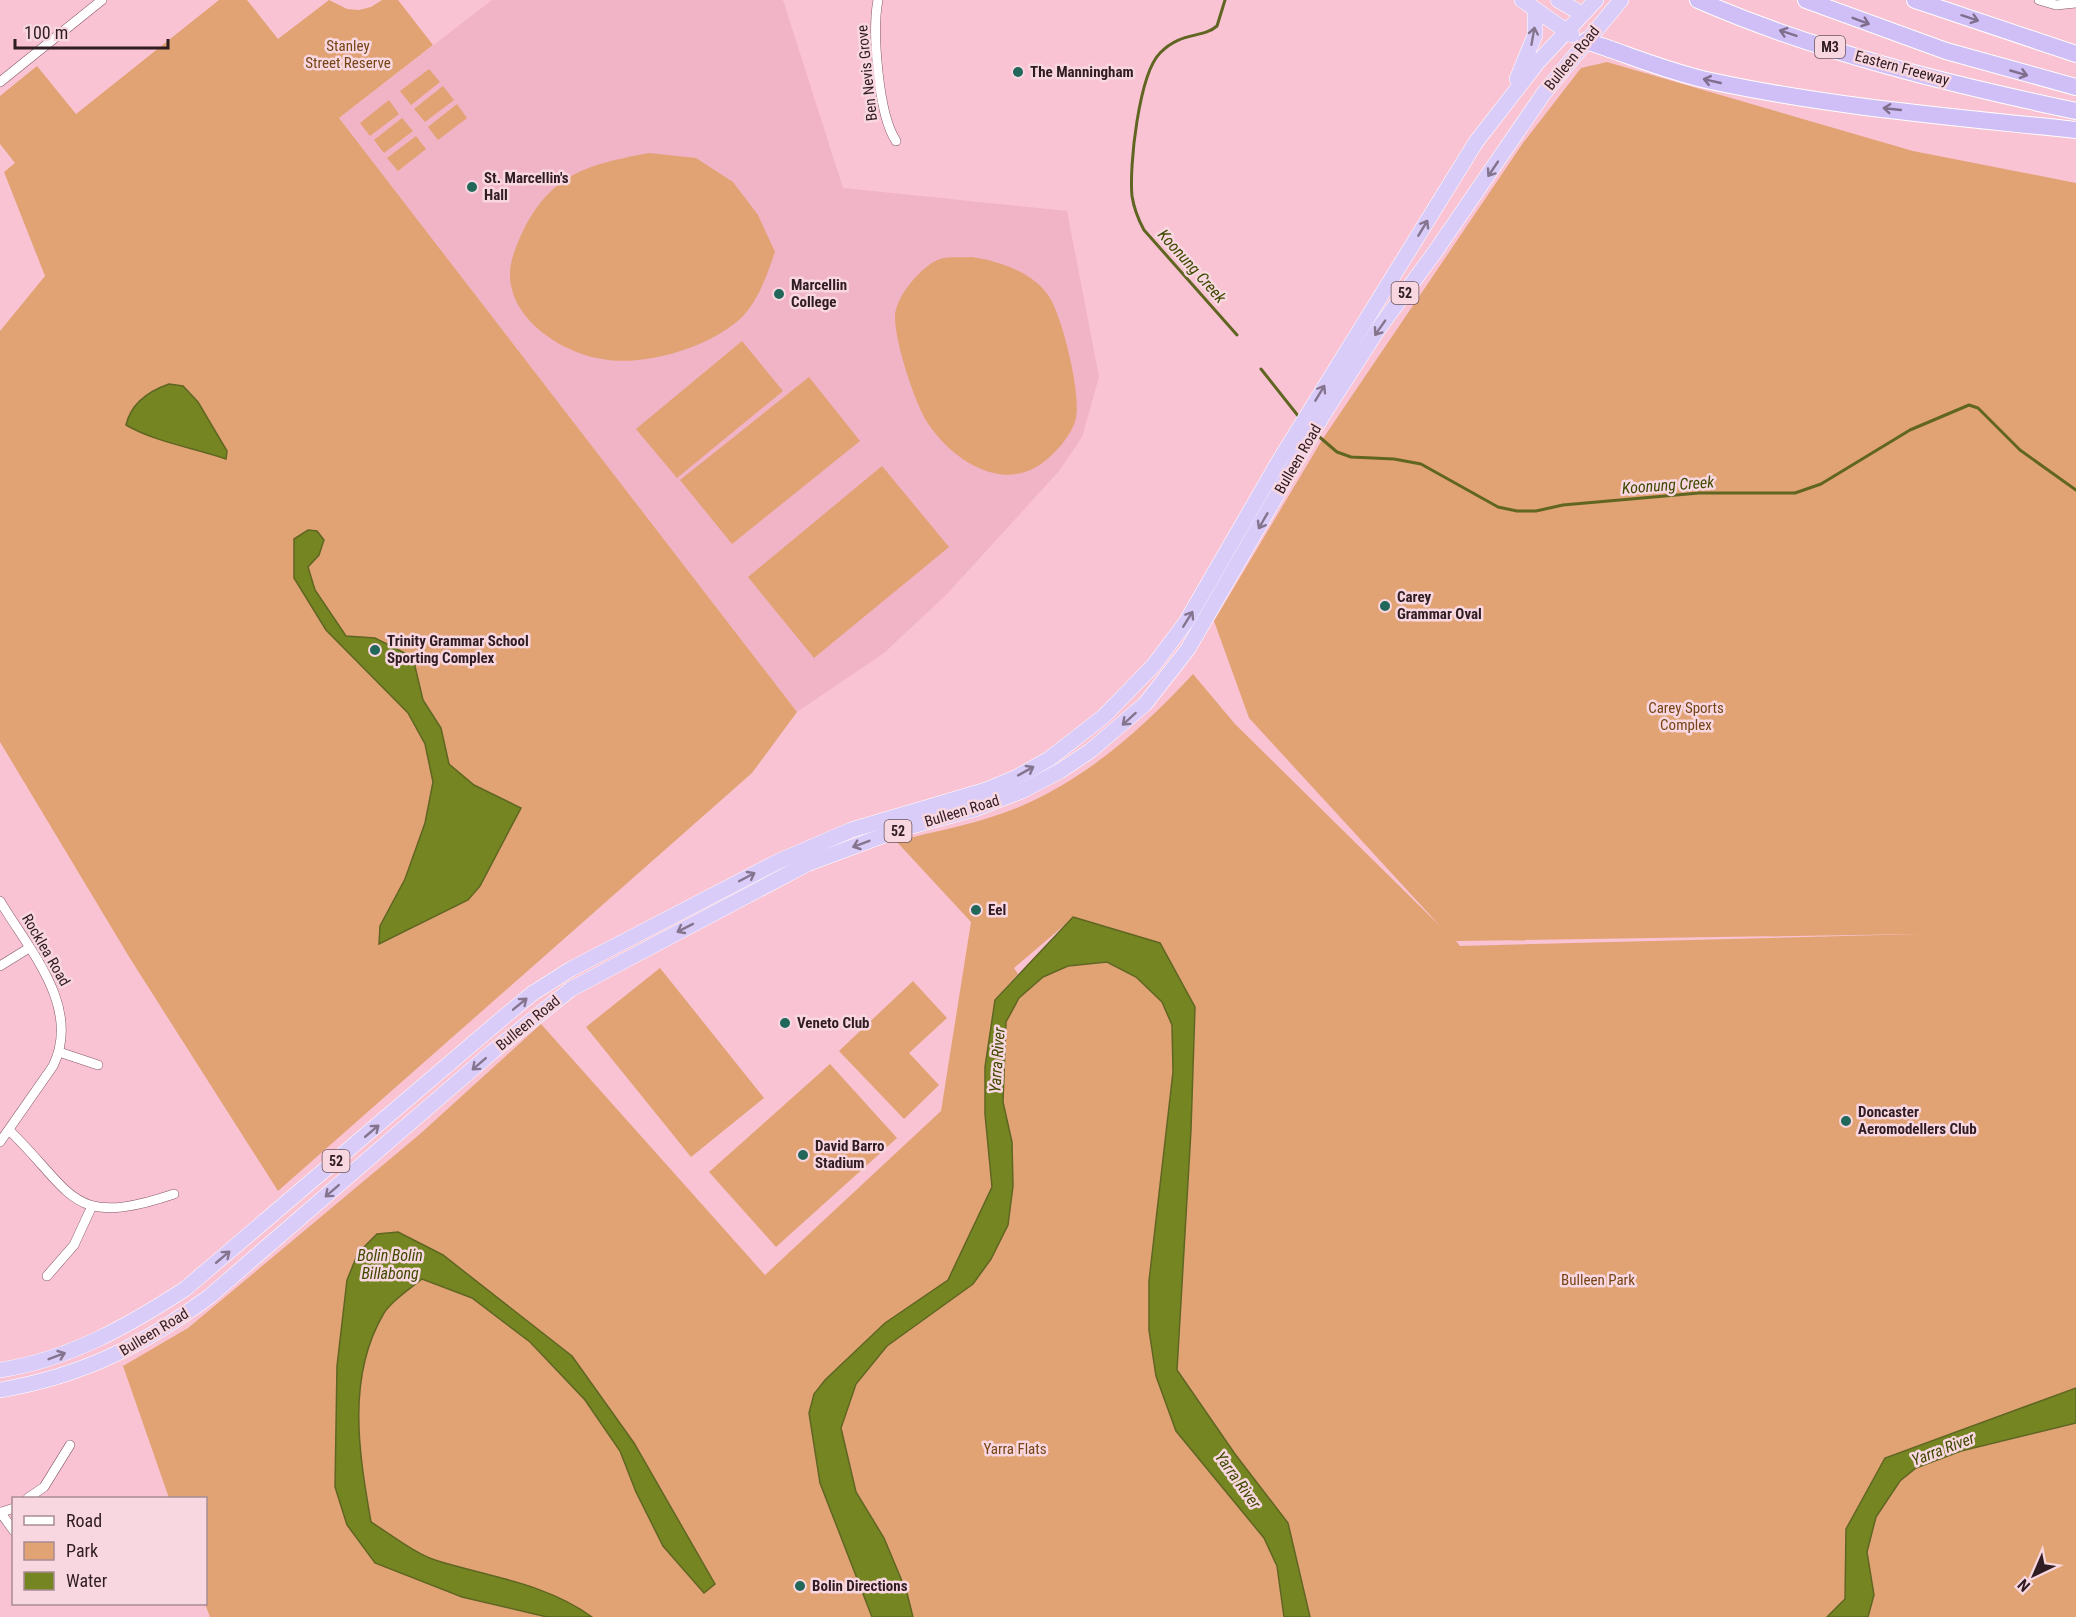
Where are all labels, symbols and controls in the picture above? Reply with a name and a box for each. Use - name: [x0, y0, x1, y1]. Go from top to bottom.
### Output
- scale bar: [15, 12, 168, 50]
- one-way arrow: [1960, 14, 1979, 25]
- one-way arrow: [1851, 16, 1869, 27]
- text: 100 m: [24, 22, 68, 43]
- street label: Bulleen Road: [1541, 22, 1603, 94]
- street label: Ben Nevis Grove: [853, 24, 881, 122]
- one-way arrow: [1528, 27, 1539, 46]
- one-way arrow: [1779, 27, 1798, 38]
- road number: M3: [1815, 36, 1845, 58]
- park label: Stanley Street Reserve: [305, 37, 391, 72]
- street label: Eastern Freeway: [1853, 47, 1951, 89]
- place label: The Manningham: [1030, 63, 1134, 81]
- marker: The Manningham: [1011, 65, 1025, 79]
- one-way arrow: [2009, 68, 2028, 79]
- one-way arrow: [1703, 74, 1722, 86]
- one-way arrow: [1883, 103, 1903, 114]
- one-way arrow: [1487, 161, 1499, 177]
- place label: St. Marcellin's Hall: [484, 169, 569, 204]
- marker: St. Marcellin's Hall: [465, 180, 479, 194]
- one-way arrow: [1417, 220, 1429, 237]
- water label: Koonung Creek: [1154, 225, 1231, 307]
- place label: Marcellin College: [791, 276, 847, 311]
- road number: 52: [1392, 282, 1418, 304]
- marker: Marcellin College: [772, 287, 786, 301]
- one-way arrow: [1374, 319, 1386, 336]
- one-way arrow: [1315, 385, 1327, 402]
- street label: Bulleen Road: [1271, 421, 1325, 497]
- water label: Koonung Creek: [1621, 472, 1716, 498]
- one-way arrow: [1257, 512, 1269, 529]
- place label: Carey Grammar Oval: [1397, 588, 1482, 623]
- marker: Carey Grammar Oval: [1378, 599, 1392, 613]
- one-way arrow: [1182, 611, 1194, 628]
- place label: Trinity Grammar School Sporting Complex: [387, 632, 529, 667]
- marker: Trinity Grammar School Sporting Complex: [368, 643, 382, 657]
- park label: Carey Sports Complex: [1648, 699, 1724, 734]
- one-way arrow: [1122, 712, 1137, 726]
- one-way arrow: [1017, 765, 1035, 776]
- street label: Bulleen Road: [922, 791, 1002, 831]
- road number: 52: [884, 820, 912, 842]
- one-way arrow: [852, 840, 870, 851]
- one-way arrow: [738, 871, 755, 883]
- place label: Eel: [988, 901, 1006, 919]
- marker: Eel: [969, 903, 983, 917]
- street label: Rocklea Road: [18, 911, 74, 989]
- one-way arrow: [676, 923, 694, 934]
- street label: Bulleen Road: [492, 992, 564, 1054]
- one-way arrow: [512, 997, 527, 1011]
- place label: Veneto Club: [797, 1014, 870, 1032]
- marker: Veneto Club: [778, 1016, 792, 1030]
- water label: Yarra River: [985, 1025, 1009, 1093]
- one-way arrow: [472, 1057, 487, 1071]
- place label: Doncaster Aeromodellers Club: [1858, 1103, 1977, 1138]
- marker: Doncaster Aeromodellers Club: [1839, 1114, 1853, 1128]
- one-way arrow: [364, 1124, 379, 1138]
- place label: David Barro Stadium: [815, 1137, 884, 1172]
- marker: David Barro Stadium: [796, 1148, 810, 1162]
- road number: 52: [322, 1150, 350, 1172]
- one-way arrow: [324, 1184, 339, 1198]
- water label: Bolin Bolin Billabong: [357, 1246, 423, 1283]
- one-way arrow: [215, 1250, 230, 1264]
- park label: Bulleen Park: [1561, 1271, 1635, 1289]
- street label: Bulleen Road: [116, 1304, 192, 1360]
- one-way arrow: [47, 1350, 65, 1361]
- water label: Yarra River: [1909, 1428, 1978, 1470]
- park label: Yarra Flats: [983, 1440, 1047, 1458]
- water label: Yarra River: [1211, 1448, 1266, 1513]
- legend: [12, 1497, 207, 1605]
- text: Road: [66, 1510, 102, 1531]
- text: Park: [66, 1540, 98, 1561]
- north arrow: [2004, 1545, 2064, 1605]
- text: Water: [66, 1570, 108, 1591]
- text: N: [2014, 1575, 2034, 1596]
- place label: Bolin Directions: [812, 1577, 908, 1595]
- marker: Bolin Directions: [793, 1579, 807, 1593]

